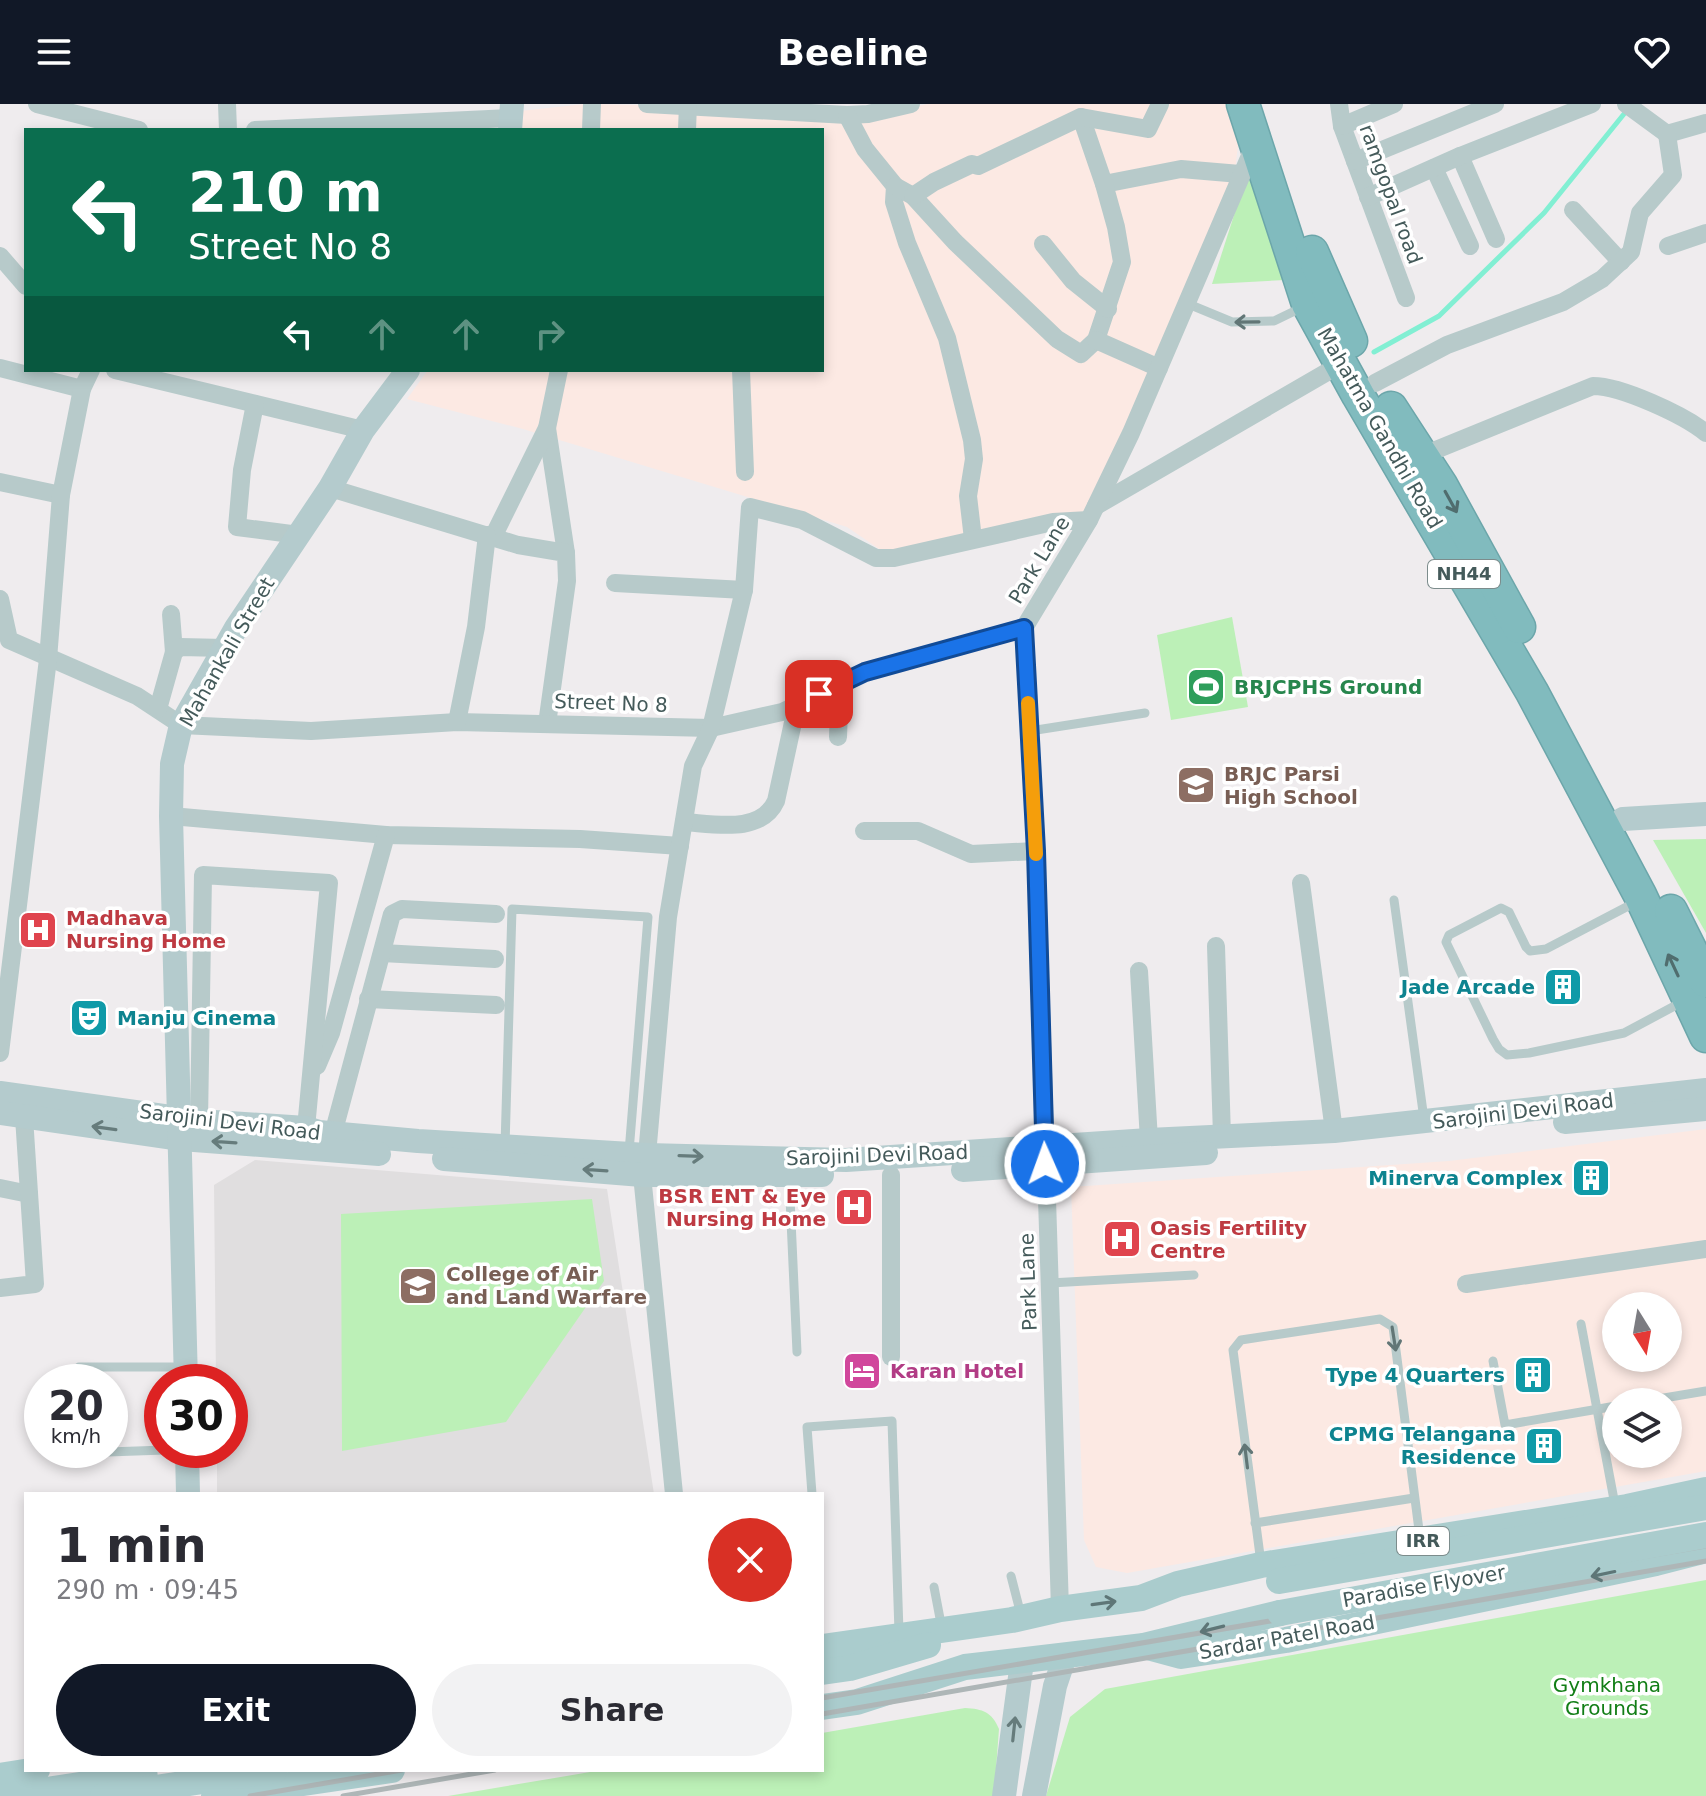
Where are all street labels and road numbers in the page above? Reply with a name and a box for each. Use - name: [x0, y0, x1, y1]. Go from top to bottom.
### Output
- street label: ramgopal road: [1355, 121, 1427, 267]
- street label: Mahatma Gandhi Road: [1313, 323, 1447, 533]
- street label: Park Lane: [1003, 512, 1075, 608]
- road number: NH44: [1428, 560, 1500, 588]
- street label: Mahankali Street: [174, 573, 280, 731]
- street label: Street No 8: [554, 689, 668, 717]
- street label: Sarojini Devi Road: [1431, 1088, 1615, 1134]
- street label: Sarojini Devi Road: [138, 1099, 322, 1145]
- street label: Sarojini Devi Road: [785, 1140, 969, 1170]
- street label: Park Lane: [1014, 1233, 1042, 1331]
- road number: IRR: [1397, 1527, 1449, 1555]
- street label: Paradise Flyover: [1341, 1560, 1508, 1612]
- street label: Sardar Patel Road: [1197, 1610, 1377, 1664]

